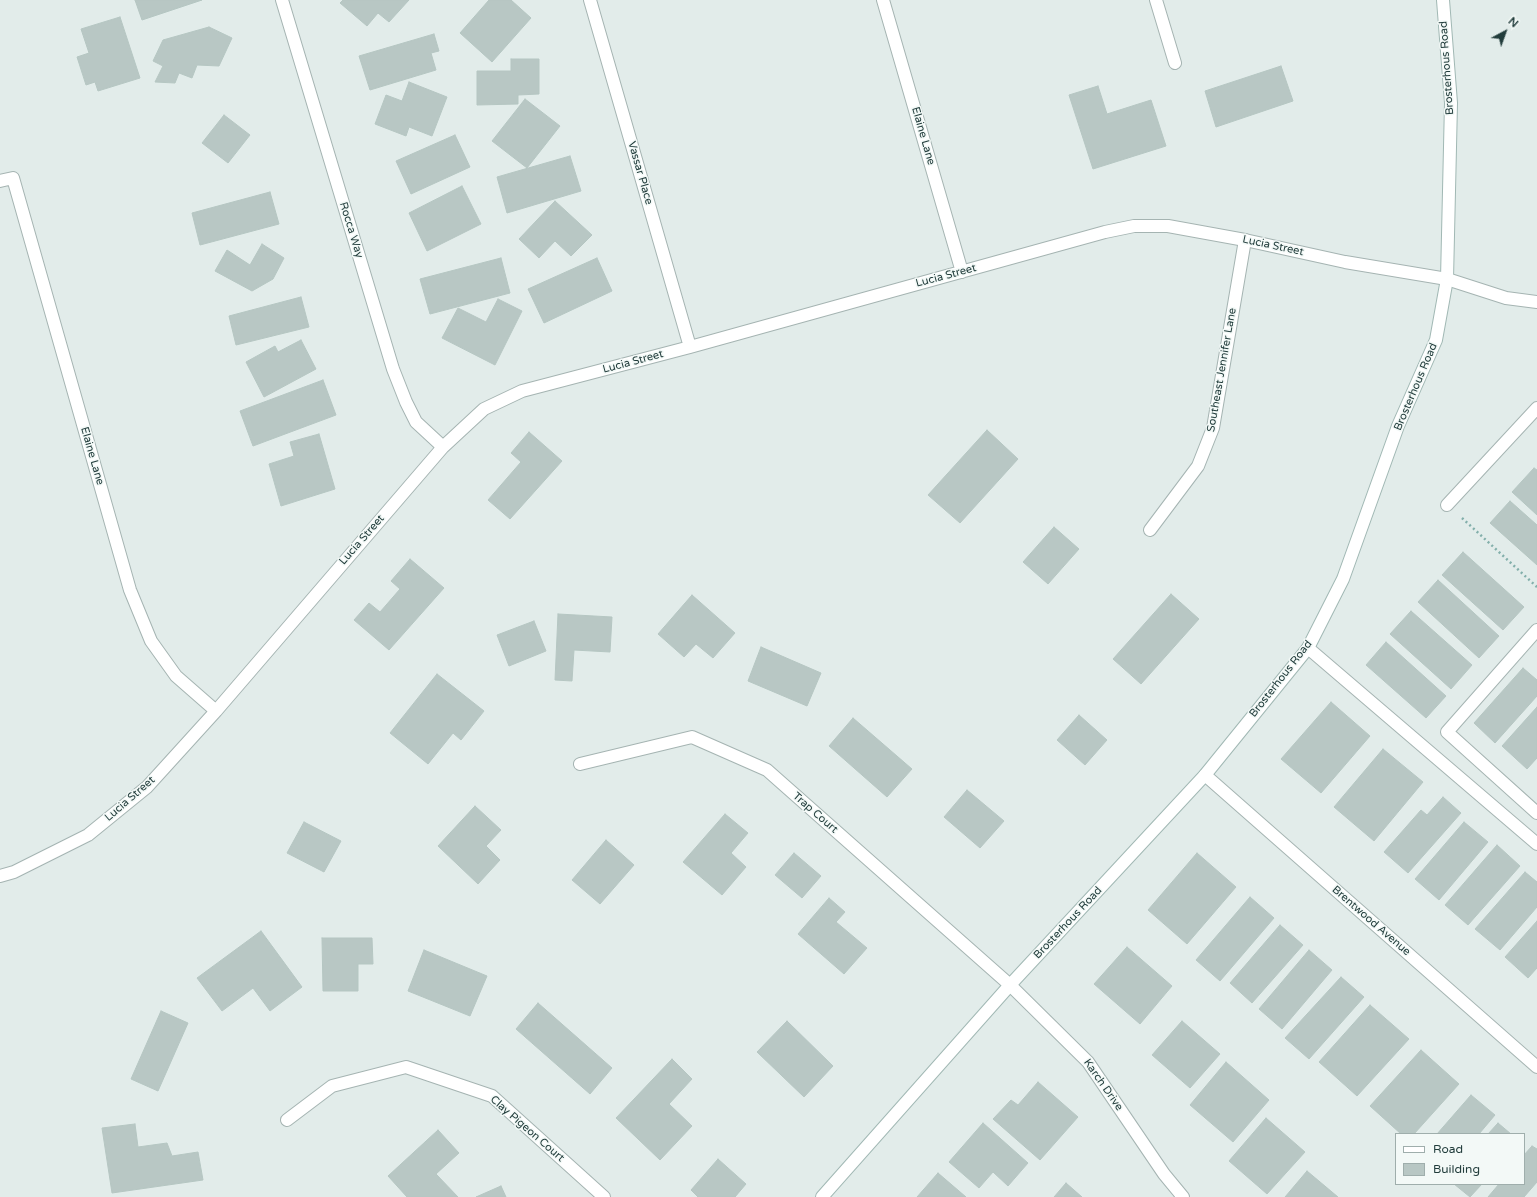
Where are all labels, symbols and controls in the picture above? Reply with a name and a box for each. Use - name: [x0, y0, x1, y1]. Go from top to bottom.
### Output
- north arrow: [1485, 12, 1525, 52]
- text: N: [1506, 15, 1521, 30]
- street label: Brosterhous Road: [1437, 21, 1457, 115]
- street label: Elaine Lane: [908, 105, 938, 167]
- street label: Vassar Place: [625, 140, 655, 206]
- street label: Rocca Way: [336, 200, 366, 260]
- street label: Lucia Street: [1241, 233, 1305, 259]
- street label: Lucia Street: [914, 262, 978, 290]
- street label: Southeast Jennifer Lane: [1205, 307, 1239, 433]
- street label: Brosterhous Road: [1392, 341, 1440, 433]
- street label: Lucia Street: [601, 348, 665, 376]
- street label: Elaine Lane: [77, 425, 107, 487]
- street label: Lucia Street: [337, 512, 387, 568]
- street label: Brosterhous Road: [1247, 638, 1315, 720]
- street label: Lucia Street: [102, 774, 158, 824]
- street label: Trap Court: [790, 790, 840, 836]
- street label: Brentwood Avenue: [1329, 883, 1413, 959]
- street label: Brosterhous Road: [1031, 884, 1105, 962]
- street label: Karch Drive: [1080, 1057, 1126, 1113]
- street label: Clay Pigeon Court: [487, 1093, 567, 1165]
- legend: [1395, 1133, 1525, 1185]
- text: Road: [1433, 1142, 1463, 1156]
- text: Building: [1433, 1162, 1480, 1176]

